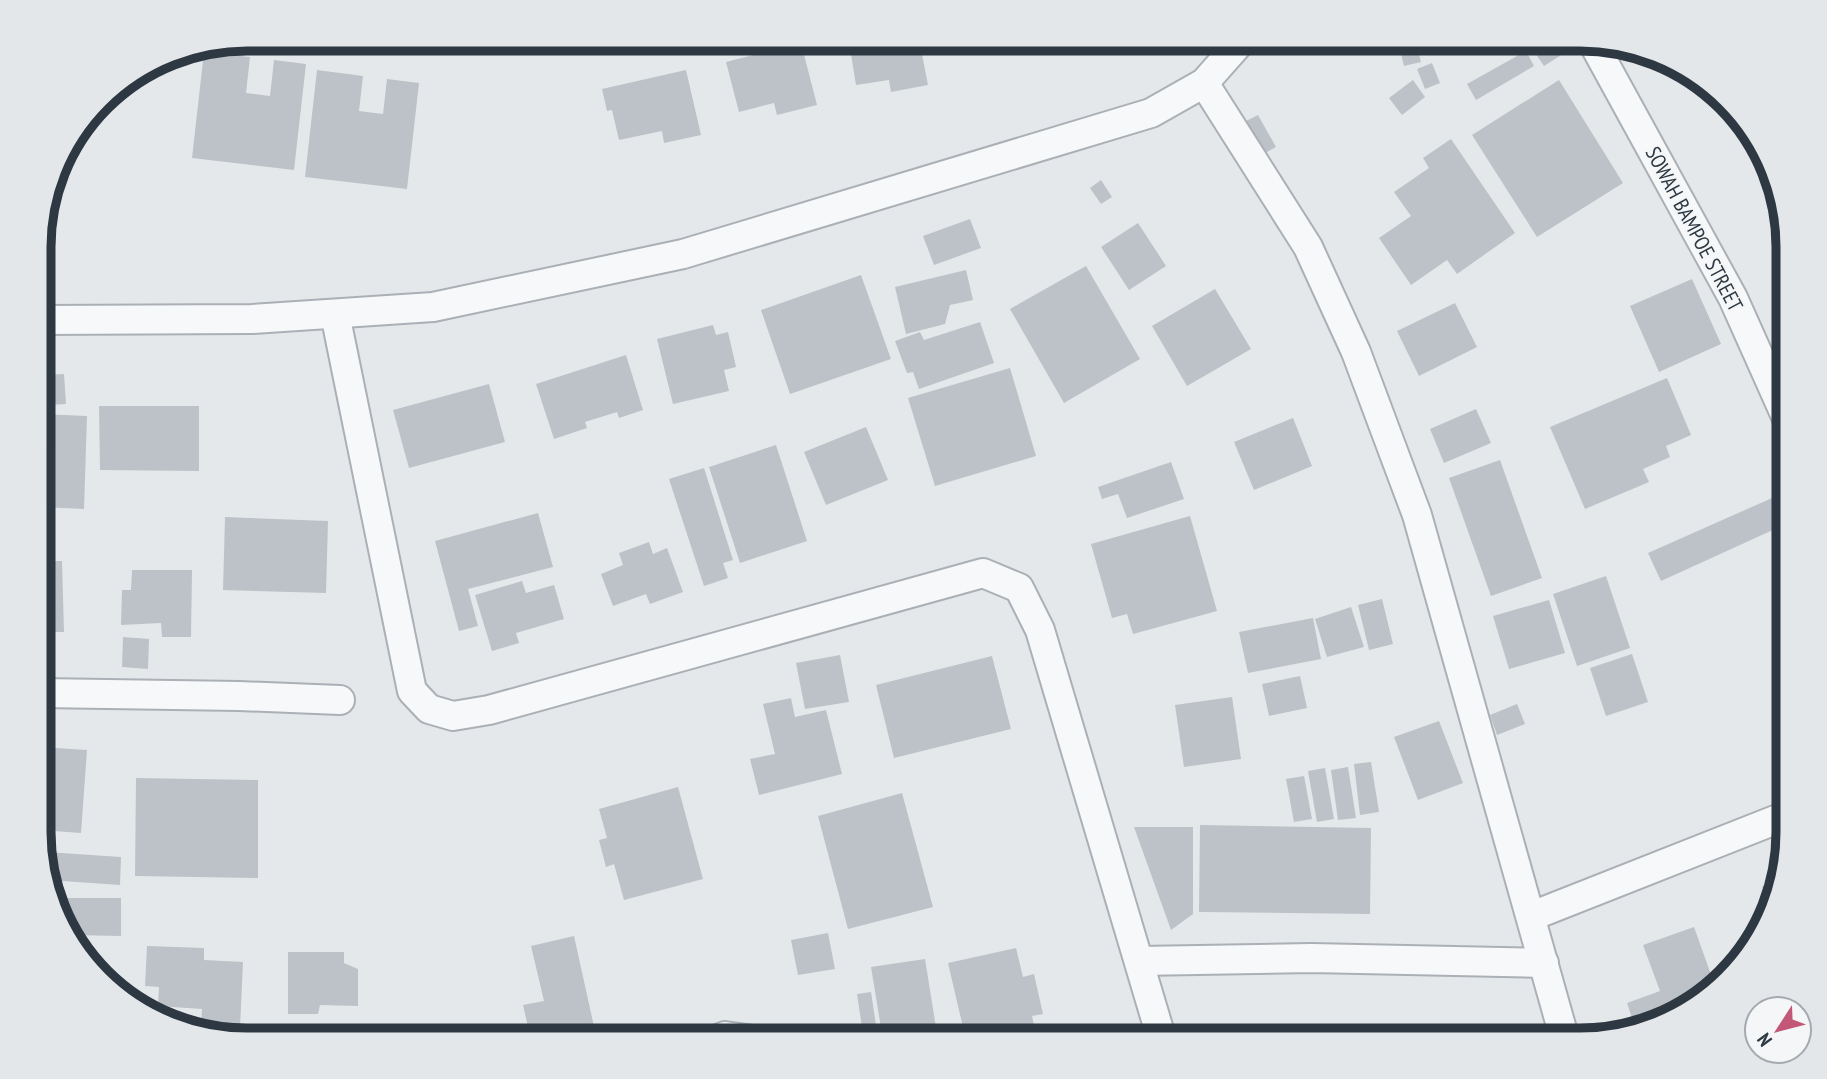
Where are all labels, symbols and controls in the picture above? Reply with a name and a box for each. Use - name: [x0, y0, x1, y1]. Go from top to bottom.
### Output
- street label: SOWAH BAMPOE STREET: [1640, 142, 1750, 316]
- north arrow: [1743, 995, 1813, 1065]
- text: N: [1752, 1029, 1777, 1051]

